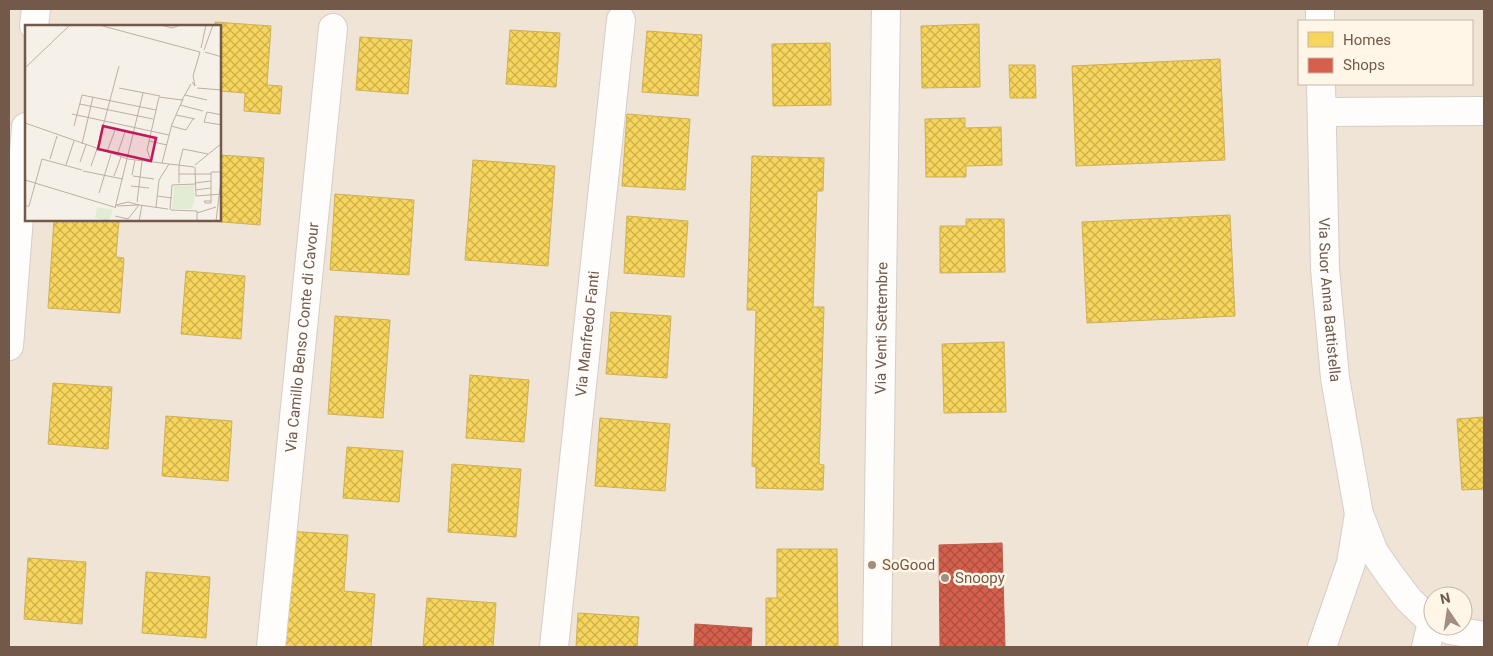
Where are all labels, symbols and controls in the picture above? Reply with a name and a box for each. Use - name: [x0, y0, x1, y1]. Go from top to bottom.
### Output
- legend: [1298, 20, 1473, 85]
- inset map: [25, 25, 221, 221]
- text: Homes: [1343, 31, 1391, 49]
- text: Shops: [1343, 56, 1385, 74]
- street label: Via Suor Anna Battistella: [1315, 217, 1344, 383]
- street label: Via Camillo Benso Conte di Cavour: [282, 222, 322, 453]
- street label: Via Venti Settembre: [872, 262, 891, 394]
- street label: Via Manfredo Fanti: [572, 270, 603, 398]
- place label: SoGood: [882, 556, 935, 574]
- marker: SoGood: [866, 559, 878, 571]
- place label: Snoopy: [955, 569, 1005, 587]
- marker: Snoopy: [939, 572, 951, 584]
- north arrow: [1423, 586, 1473, 636]
- text: N: [1438, 589, 1452, 607]

